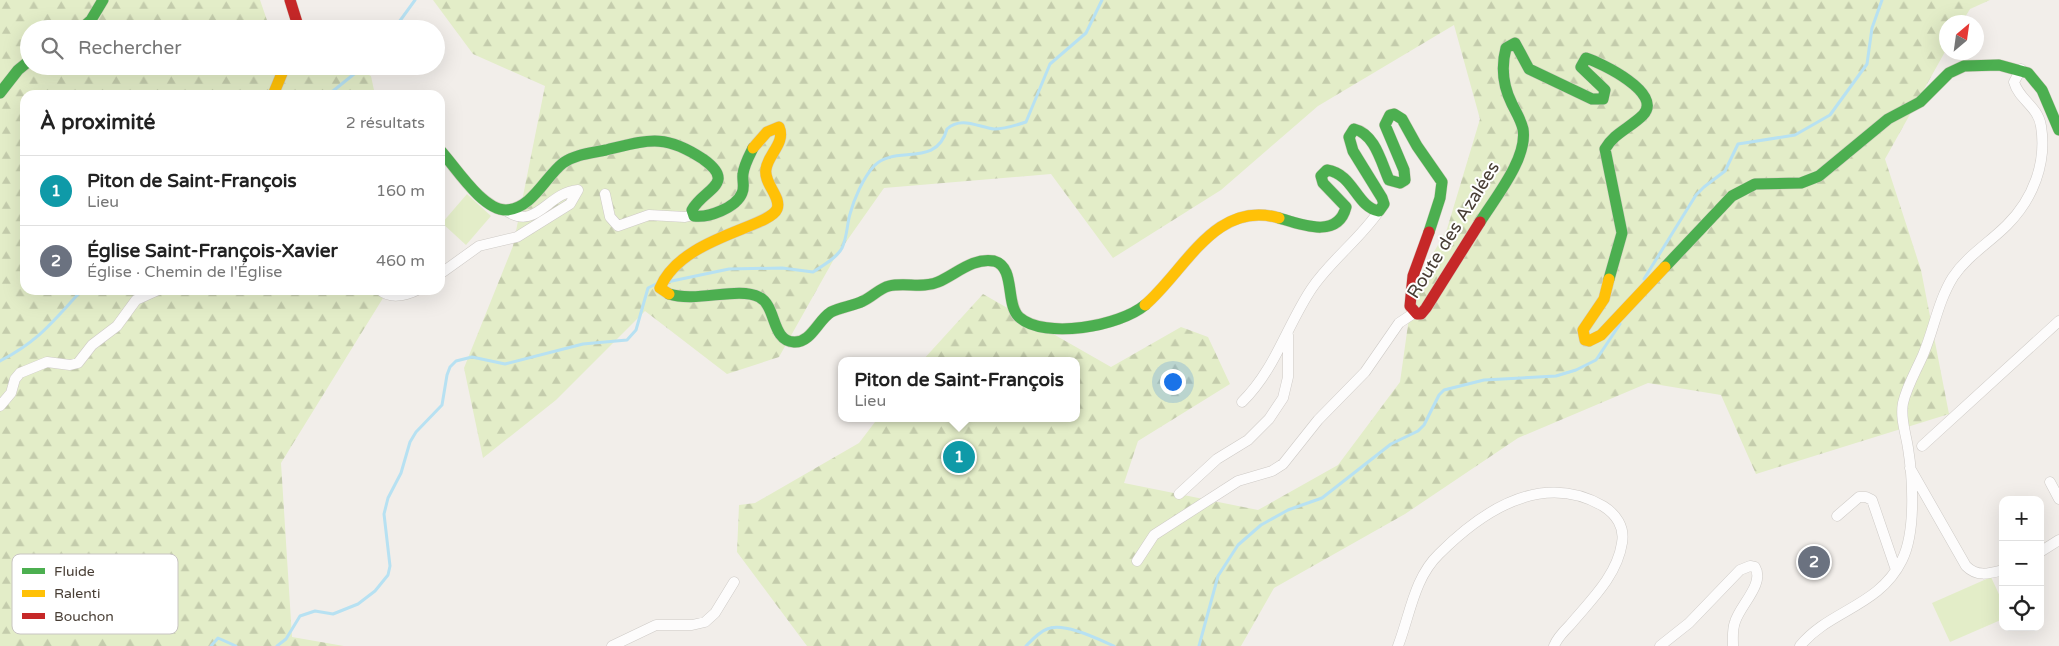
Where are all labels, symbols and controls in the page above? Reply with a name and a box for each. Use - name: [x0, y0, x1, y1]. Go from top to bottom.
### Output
- north arrow: [1939, 15, 1984, 60]
- search box: [20, 20, 445, 75]
- icon: search: [38, 34, 66, 62]
- text: Rechercher: [78, 37, 181, 59]
- text: À proximité: [40, 110, 155, 135]
- text: 2 résultats: [346, 113, 425, 133]
- street label: Route des Azalées: [1402, 158, 1504, 302]
- text: Piton de Saint-François: [87, 170, 297, 192]
- text: 1: [51, 181, 61, 201]
- text: 160 m: [376, 181, 425, 201]
- text: Lieu: [87, 192, 119, 212]
- text: Église Saint-François-Xavier: [87, 240, 338, 262]
- text: 2: [51, 251, 61, 271]
- text: 460 m: [376, 251, 425, 271]
- text: Église · Chemin de l'Église: [87, 262, 282, 282]
- popup: [838, 357, 1080, 422]
- text: Piton de Saint-François: [854, 369, 1064, 391]
- your location: [1160, 369, 1186, 395]
- text: Lieu: [854, 391, 886, 411]
- pin: 1: [943, 438, 975, 476]
- map controls: [1999, 496, 2044, 631]
- button: +: [1999, 496, 2044, 541]
- button: −: [1999, 541, 2044, 586]
- pin: 2: [1798, 543, 1830, 581]
- legend: [12, 554, 178, 634]
- text: Fluide: [54, 563, 95, 580]
- text: Ralenti: [54, 585, 100, 602]
- button: locate: [1999, 586, 2044, 631]
- text: Bouchon: [54, 608, 114, 625]

